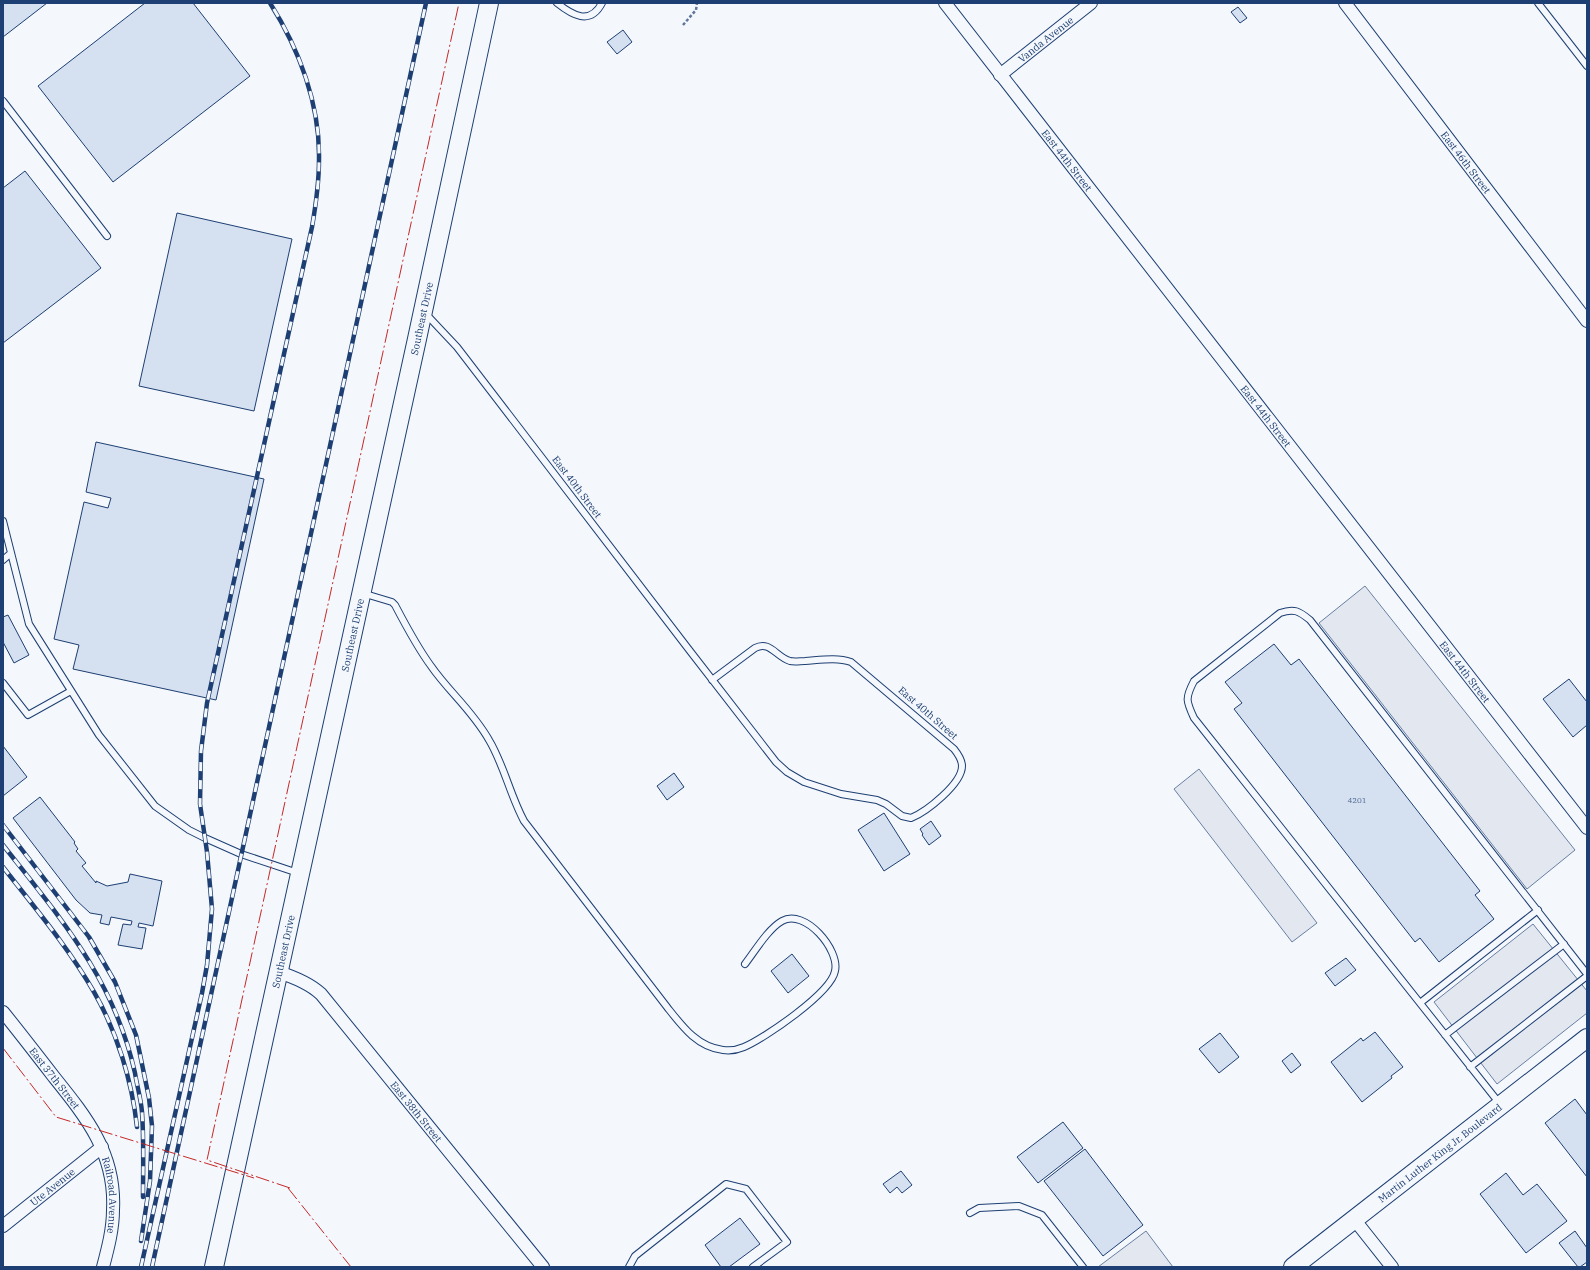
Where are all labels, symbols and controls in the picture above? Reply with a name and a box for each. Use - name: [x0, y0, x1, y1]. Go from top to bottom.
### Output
- street label: Vanda Avenue: [1015, 13, 1076, 65]
- street label: East 44th Street: [1039, 127, 1096, 194]
- street label: East 46th Street: [1438, 128, 1494, 196]
- street label: Southeast Drive: [407, 281, 436, 356]
- street label: East 44th Street: [1238, 382, 1295, 450]
- street label: East 40th Street: [549, 453, 605, 521]
- street label: Southeast Drive: [338, 597, 367, 673]
- street label: East 44th Street: [1437, 638, 1494, 705]
- street label: East 40th Street: [896, 684, 961, 743]
- house number: 4201: [1347, 795, 1367, 805]
- street label: Southeast Drive: [269, 914, 297, 989]
- street label: East 37th Street: [27, 1045, 83, 1112]
- street label: East 38th Street: [388, 1078, 445, 1145]
- street label: Martin Luther King Jr. Boulevard: [1375, 1100, 1504, 1205]
- street label: Railroad Avenue: [99, 1155, 120, 1235]
- street label: Ute Avenue: [27, 1165, 77, 1209]

